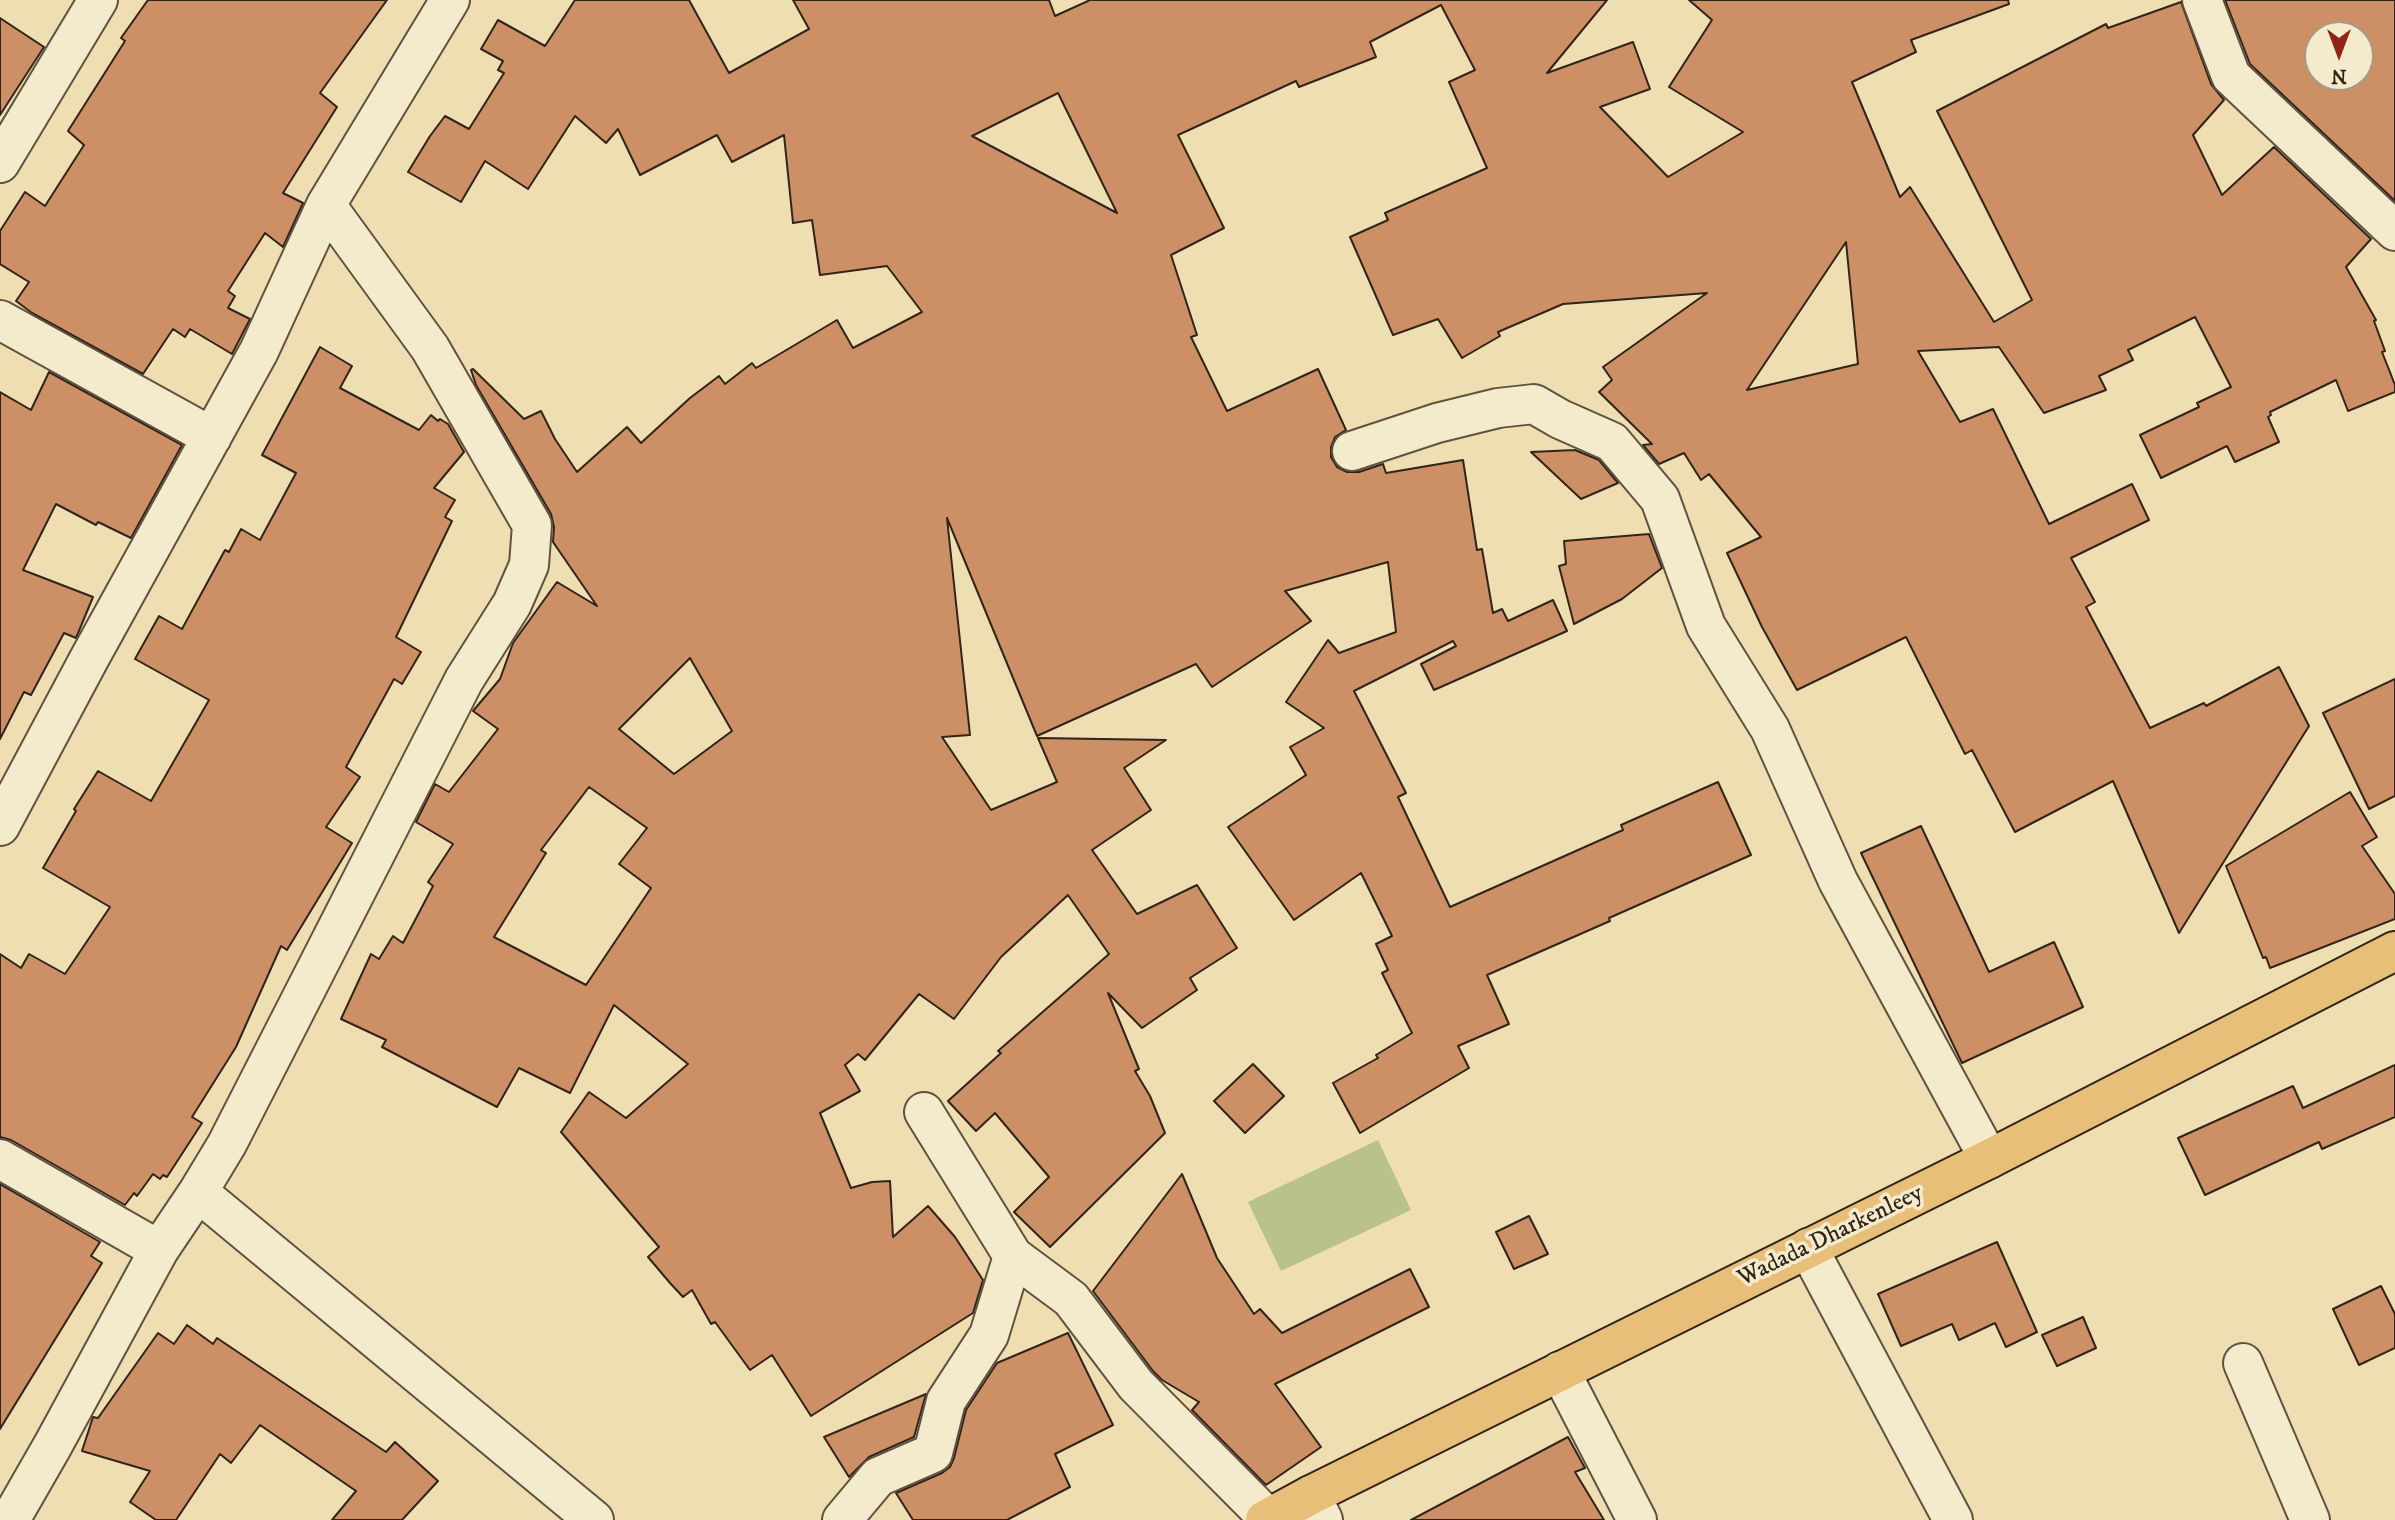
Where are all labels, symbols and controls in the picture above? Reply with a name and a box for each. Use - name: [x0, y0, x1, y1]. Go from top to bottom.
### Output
- north arrow: [2304, 21, 2374, 91]
- text: N: [2331, 64, 2347, 87]
- street label: Wadada Dharkenleey: [1734, 1180, 1928, 1294]

